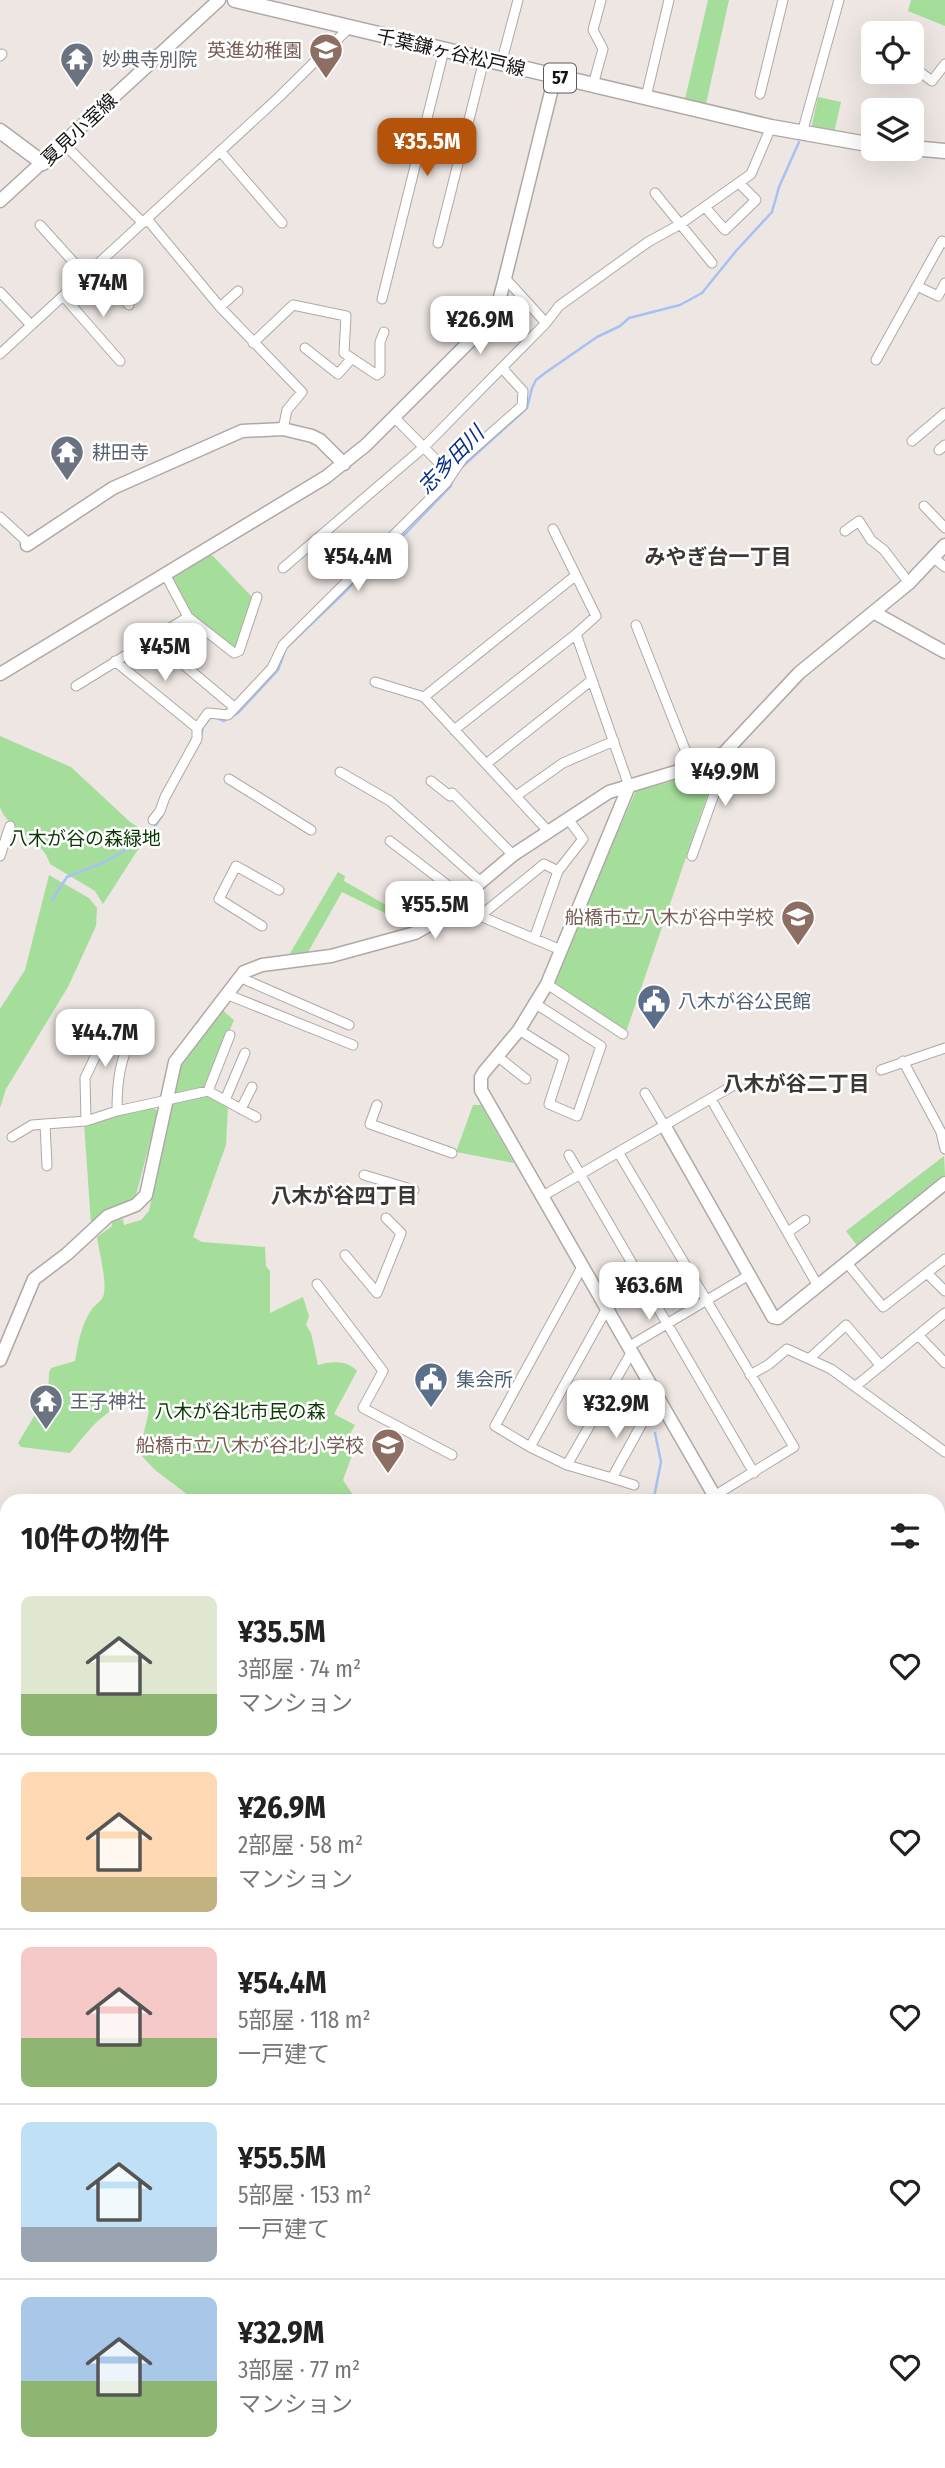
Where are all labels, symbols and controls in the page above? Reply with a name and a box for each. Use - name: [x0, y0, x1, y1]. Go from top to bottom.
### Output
- map controls: [861, 21, 924, 161]
- button: locate: [861, 21, 924, 84]
- street label: 千葉鎌ヶ谷松戸線: [374, 24, 528, 81]
- school or university icon: 英進幼稚園: [307, 31, 345, 80]
- place label: 英進幼稚園: [207, 39, 302, 62]
- temple icon: 妙典寺別院: [58, 40, 96, 89]
- place label: 妙典寺別院: [102, 48, 197, 71]
- road number: 57: [544, 64, 576, 92]
- street label: 夏見小室線: [37, 89, 122, 170]
- button: layers: [861, 98, 924, 161]
- pin: ¥35.5M: [370, 118, 484, 178]
- text: ¥35.5M: [393, 127, 461, 155]
- pin: ¥74M: [62, 260, 144, 319]
- text: ¥74M: [78, 268, 128, 296]
- pin: ¥26.9M: [423, 296, 537, 356]
- text: ¥26.9M: [446, 305, 514, 333]
- water label: 志多田川: [412, 419, 491, 499]
- temple icon: 耕田寺: [48, 433, 86, 482]
- place label: 耕田寺: [92, 441, 149, 464]
- pin: ¥54.4M: [301, 534, 415, 593]
- text: ¥54.4M: [324, 542, 392, 570]
- district label: みやぎ台一丁目: [645, 544, 792, 570]
- pin: ¥45M: [124, 624, 206, 683]
- text: ¥45M: [140, 632, 190, 660]
- pin: ¥49.9M: [668, 748, 782, 808]
- text: ¥49.9M: [691, 757, 759, 785]
- park label: 八木が谷の森緑地: [9, 827, 161, 850]
- pin: ¥55.5M: [378, 881, 492, 941]
- text: ¥55.5M: [401, 890, 469, 918]
- school or university icon: 船橋市立八木が谷中学校: [779, 898, 817, 947]
- place label: 船橋市立八木が谷中学校: [565, 906, 774, 929]
- public building icon: 八木が谷公民館: [635, 982, 673, 1031]
- place label: 八木が谷公民館: [678, 990, 811, 1013]
- pin: ¥44.7M: [48, 1010, 162, 1069]
- text: ¥44.7M: [72, 1018, 138, 1046]
- district label: 八木が谷二丁目: [723, 1071, 870, 1097]
- district label: 八木が谷四丁目: [271, 1183, 418, 1209]
- pin: ¥63.6M: [592, 1262, 706, 1322]
- text: ¥63.6M: [615, 1271, 683, 1299]
- public building icon: 集会所: [412, 1360, 450, 1409]
- place label: 集会所: [456, 1368, 513, 1391]
- pin: ¥32.9M: [559, 1380, 673, 1440]
- temple icon: 王子神社: [27, 1382, 65, 1431]
- text: ¥32.9M: [583, 1389, 649, 1417]
- place label: 王子神社: [70, 1390, 146, 1413]
- park label: 八木が谷北市民の森: [154, 1400, 326, 1423]
- school or university icon: 船橋市立八木が谷北小学校: [369, 1426, 407, 1475]
- place label: 船橋市立八木が谷北小学校: [136, 1434, 364, 1457]
- icon: filters: [886, 1517, 924, 1555]
- text: 10件の物件: [21, 1521, 170, 1557]
- text: ¥35.5M: [238, 1614, 326, 1650]
- icon: home: [77, 1624, 161, 1708]
- icon: heart: [886, 1647, 924, 1685]
- text: 3部屋 · 74 m²: [238, 1655, 361, 1683]
- text: マンション: [238, 1689, 353, 1717]
- text: ¥26.9M: [238, 1790, 326, 1826]
- icon: home: [77, 1800, 161, 1884]
- icon: heart: [886, 1823, 924, 1861]
- text: 2部屋 · 58 m²: [238, 1831, 363, 1859]
- text: マンション: [238, 1865, 353, 1893]
- text: ¥54.4M: [238, 1965, 327, 2001]
- icon: home: [77, 1975, 161, 2059]
- icon: heart: [886, 1998, 924, 2036]
- text: 5部屋 · 118 m²: [238, 2006, 371, 2034]
- text: 一戸建て: [238, 2040, 330, 2068]
- text: ¥55.5M: [238, 2140, 326, 2176]
- icon: home: [77, 2150, 161, 2234]
- icon: heart: [886, 2173, 924, 2211]
- text: 5部屋 · 153 m²: [238, 2181, 371, 2209]
- text: 一戸建て: [238, 2215, 330, 2243]
- text: ¥32.9M: [238, 2315, 324, 2351]
- icon: home: [77, 2325, 161, 2409]
- icon: heart: [886, 2348, 924, 2386]
- text: 3部屋 · 77 m²: [238, 2356, 360, 2384]
- text: マンション: [238, 2390, 353, 2418]

